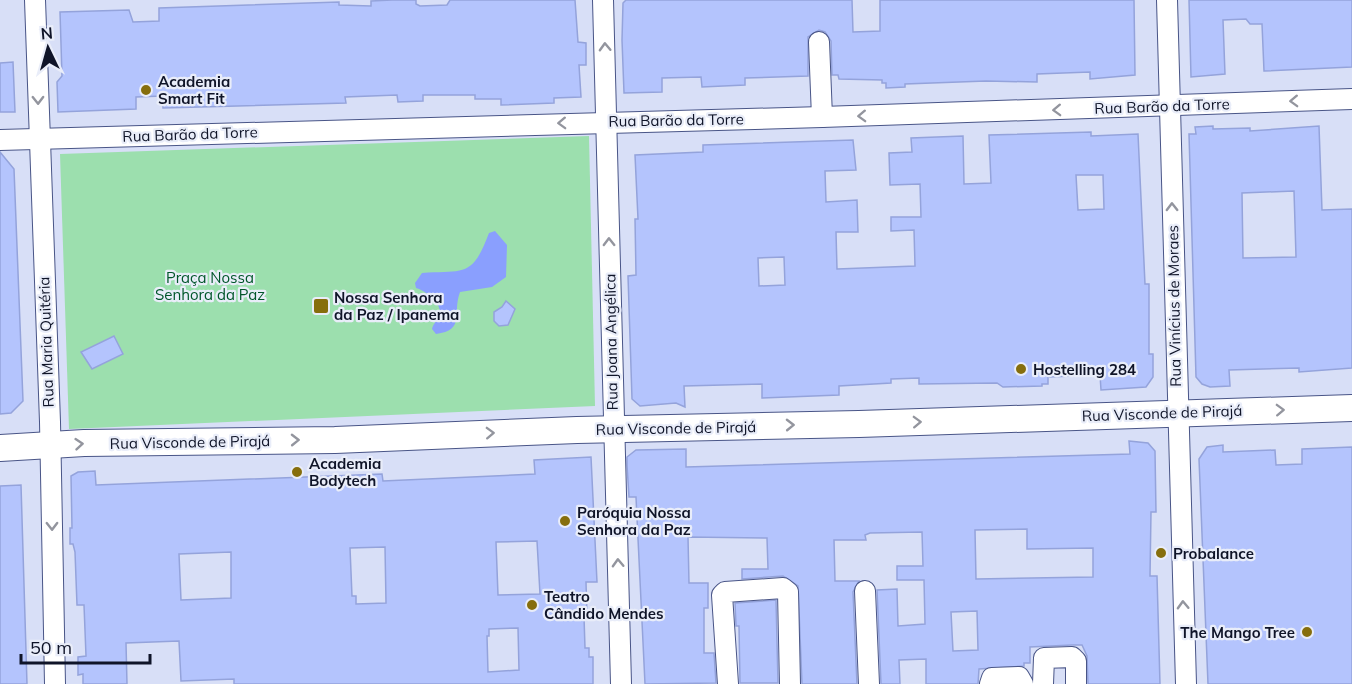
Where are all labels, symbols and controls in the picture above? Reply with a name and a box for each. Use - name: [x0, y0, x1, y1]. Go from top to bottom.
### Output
- north arrow: [18, 18, 78, 78]
- text: N: [40, 23, 54, 44]
- one-way arrow: [599, 42, 611, 51]
- place label: Academia Smart Fit: [158, 72, 230, 108]
- marker: Academia Smart Fit: [139, 83, 153, 97]
- street label: Rua Barão da Torre: [1094, 94, 1230, 118]
- one-way arrow: [1289, 95, 1298, 107]
- one-way arrow: [31, 96, 44, 105]
- one-way arrow: [1052, 104, 1061, 116]
- street label: Rua Barão da Torre: [608, 109, 744, 131]
- one-way arrow: [857, 110, 866, 122]
- one-way arrow: [557, 117, 566, 130]
- street label: Rua Barão da Torre: [122, 122, 258, 146]
- one-way arrow: [1166, 202, 1178, 211]
- street label: Rua Vinícius de Moraes: [1163, 225, 1185, 387]
- one-way arrow: [603, 237, 615, 246]
- park label: Praça Nossa Senhora da Paz: [155, 268, 265, 304]
- street label: Rua Joana Angélica: [600, 274, 622, 410]
- street label: Rua Maria Quitéria: [34, 276, 58, 408]
- place label: Nossa Senhora da Paz / Ipanema: [334, 288, 459, 324]
- marker: Nossa Senhora da Paz / Ipanema: [312, 297, 330, 315]
- place label: Hostelling 284: [1033, 360, 1136, 379]
- marker: Hostelling 284: [1014, 362, 1028, 376]
- street label: Rua Visconde de Pirajá: [1081, 401, 1243, 425]
- one-way arrow: [1276, 404, 1285, 416]
- one-way arrow: [913, 415, 922, 428]
- street label: Rua Visconde de Pirajá: [596, 417, 756, 439]
- one-way arrow: [785, 419, 794, 432]
- one-way arrow: [486, 427, 495, 440]
- street label: Rua Visconde de Pirajá: [110, 431, 270, 453]
- one-way arrow: [291, 434, 300, 446]
- one-way arrow: [75, 438, 84, 451]
- place label: Academia Bodytech: [309, 454, 381, 490]
- marker: Academia Bodytech: [290, 465, 304, 479]
- place label: Paróquia Nossa Senhora da Paz: [577, 503, 691, 539]
- marker: Paróquia Nossa Senhora da Paz: [558, 514, 572, 528]
- one-way arrow: [45, 522, 58, 531]
- place label: Probalance: [1173, 544, 1254, 563]
- marker: Probalance: [1154, 546, 1168, 560]
- one-way arrow: [611, 558, 624, 567]
- place label: Teatro Cândido Mendes: [544, 587, 663, 623]
- marker: Teatro Cândido Mendes: [525, 598, 539, 612]
- one-way arrow: [1177, 600, 1190, 609]
- place label: The Mango Tree: [1180, 623, 1295, 642]
- marker: The Mango Tree: [1300, 625, 1314, 639]
- scale bar: [21, 627, 150, 665]
- text: 50 m: [30, 636, 72, 659]

